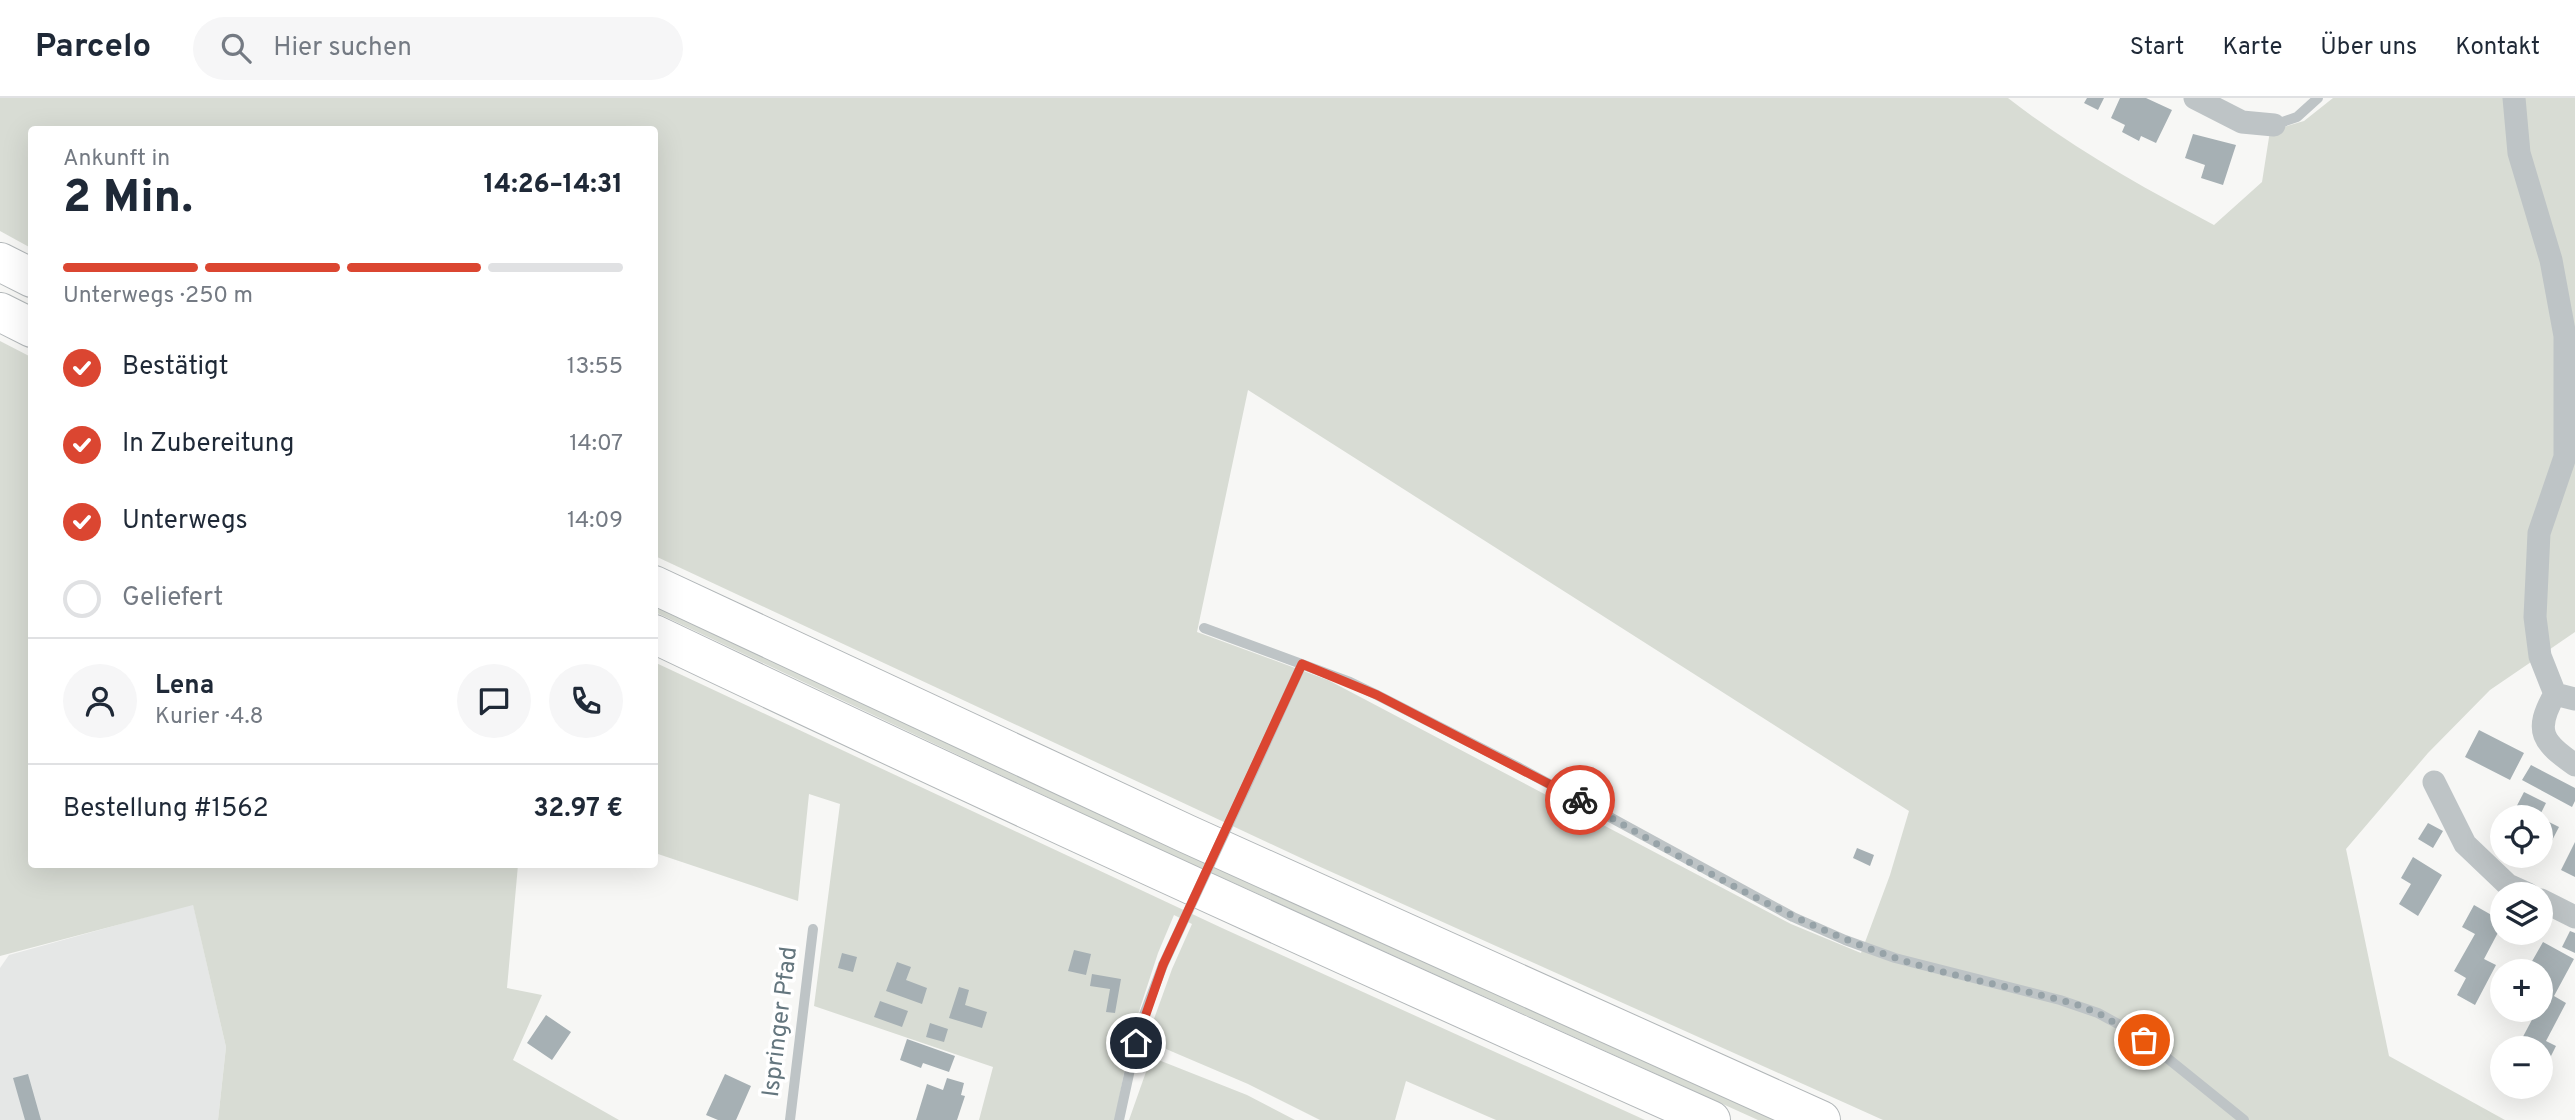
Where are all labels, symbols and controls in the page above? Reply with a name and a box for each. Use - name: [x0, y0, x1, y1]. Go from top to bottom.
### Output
- search box: [193, 17, 683, 80]
- text: Parcelo: [35, 27, 151, 69]
- icon: search: [217, 29, 255, 67]
- text: Hier suchen: [273, 32, 412, 65]
- text: Start: [2130, 33, 2184, 63]
- text: Karte: [2222, 33, 2282, 63]
- text: Über uns: [2320, 33, 2417, 63]
- text: Kontakt: [2455, 33, 2540, 63]
- text: Ankunft in: [63, 145, 170, 174]
- text: 14:26–14:31: [483, 169, 623, 202]
- text: 2 Min.: [63, 170, 193, 229]
- text: Unterwegs · 250 m: [63, 282, 253, 311]
- icon: check: [63, 349, 101, 387]
- text: Bestätigt: [122, 351, 229, 384]
- text: 13:55: [567, 353, 623, 382]
- icon: check: [63, 426, 101, 464]
- text: In Zubereitung: [122, 428, 294, 461]
- text: 14:07: [569, 430, 623, 459]
- icon: check: [63, 503, 101, 541]
- text: Unterwegs: [122, 505, 248, 538]
- text: 14:09: [567, 507, 623, 536]
- text: Geliefert: [122, 582, 223, 615]
- button: person: [63, 664, 137, 738]
- button: chat: [457, 664, 531, 738]
- button: phone: [549, 664, 623, 738]
- text: Lena: [155, 670, 214, 703]
- text: Kurier · 4.8: [155, 703, 264, 732]
- courier: [1545, 765, 1615, 835]
- icon: bike: [1561, 781, 1599, 819]
- text: Bestellung #1562: [63, 793, 269, 826]
- text: 32.97 €: [533, 793, 623, 826]
- map controls: [2490, 805, 2553, 1099]
- button: locate: [2490, 805, 2553, 868]
- button: layers: [2490, 882, 2553, 945]
- street label: Ispringer Pfad: [757, 945, 805, 1099]
- button: +: [2490, 959, 2553, 1022]
- pin: [2114, 1010, 2174, 1070]
- pin: [1106, 1013, 1166, 1073]
- icon: bag: [2125, 1021, 2163, 1059]
- icon: home: [1117, 1024, 1155, 1062]
- button: −: [2490, 1036, 2553, 1099]

